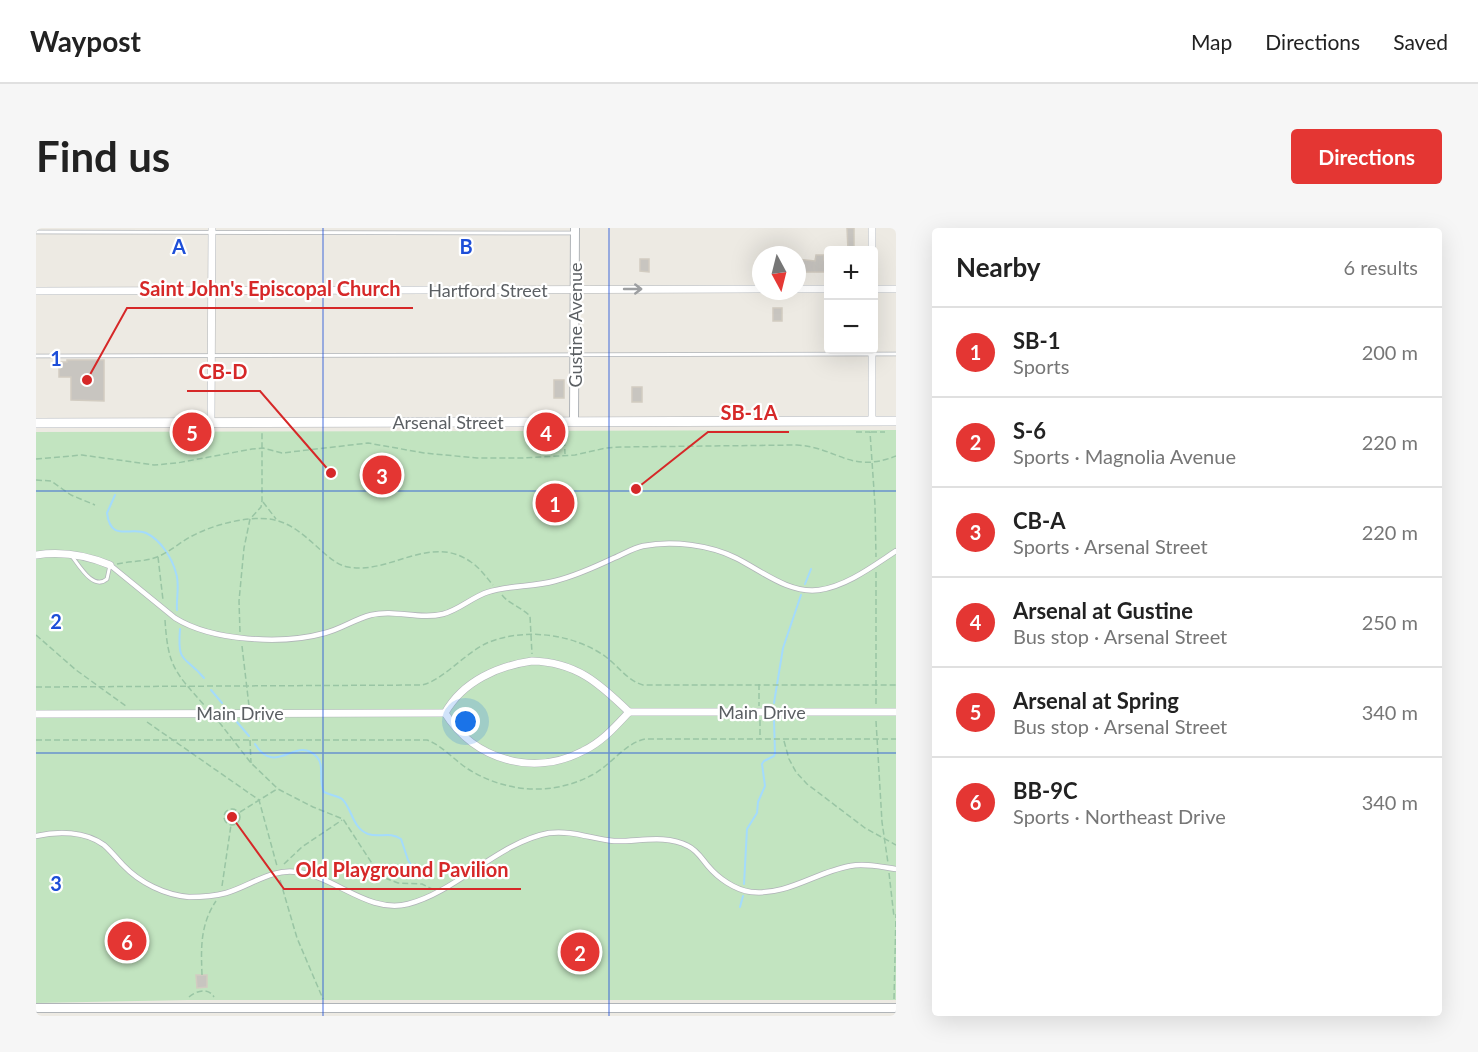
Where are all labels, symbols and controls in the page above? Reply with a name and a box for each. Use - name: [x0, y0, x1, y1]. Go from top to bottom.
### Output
- text: Waypost: [30, 24, 141, 58]
- text: Map: [1191, 29, 1232, 54]
- text: Directions: [1265, 29, 1360, 54]
- text: Saved: [1393, 29, 1448, 54]
- button: Directions: [1291, 129, 1442, 184]
- text: Find us: [36, 131, 170, 181]
- text: A: [171, 234, 186, 258]
- text: B: [459, 234, 473, 258]
- north arrow: [752, 246, 806, 300]
- map controls: [824, 246, 878, 354]
- button: +: [824, 246, 878, 300]
- text: Nearby: [956, 251, 1041, 283]
- text: 6 results: [1343, 255, 1418, 279]
- street label: Gustine Avenue: [564, 262, 586, 388]
- callout: Saint John's Episcopal Church: [127, 270, 413, 308]
- text: Saint John's Episcopal Church: [139, 276, 401, 300]
- street label: Hartford Street: [428, 279, 548, 301]
- one-way arrow: [623, 284, 643, 295]
- button: −: [824, 300, 878, 354]
- text: SB-1: [1013, 327, 1061, 354]
- text: 1: [970, 340, 981, 364]
- text: 200 m: [1362, 340, 1418, 364]
- text: 1: [50, 346, 62, 370]
- callout: CB-D: [187, 353, 260, 391]
- text: Sports: [1013, 354, 1069, 378]
- text: CB-D: [198, 359, 248, 383]
- callout: SB-1A: [708, 394, 789, 432]
- text: SB-1A: [720, 400, 778, 424]
- pin: 5: [172, 410, 212, 454]
- pin: 4: [526, 410, 566, 454]
- street label: Arsenal Street: [392, 411, 504, 433]
- text: S-6: [1013, 417, 1046, 444]
- text: 2: [970, 430, 981, 454]
- text: 220 m: [1362, 430, 1418, 454]
- text: Sports · Magnolia Avenue: [1013, 444, 1236, 468]
- pin: 3: [362, 452, 402, 498]
- pin: 1: [536, 480, 574, 526]
- text: CB-A: [1013, 507, 1066, 534]
- text: 3: [970, 520, 981, 544]
- text: 220 m: [1362, 520, 1418, 544]
- text: Sports · Arsenal Street: [1013, 534, 1208, 558]
- text: Arsenal at Gustine: [1013, 597, 1193, 624]
- text: 2: [50, 609, 62, 633]
- text: 4: [970, 610, 981, 634]
- text: 250 m: [1362, 610, 1418, 634]
- text: Bus stop · Arsenal Street: [1013, 624, 1227, 648]
- text: Arsenal at Spring: [1013, 687, 1179, 714]
- text: 5: [970, 700, 981, 724]
- text: 340 m: [1362, 700, 1418, 724]
- street label: Main Drive: [718, 701, 806, 723]
- street label: Main Drive: [196, 702, 284, 724]
- your location: [451, 707, 480, 736]
- text: Bus stop · Arsenal Street: [1013, 714, 1227, 738]
- text: BB-9C: [1013, 777, 1078, 804]
- text: 6: [970, 790, 981, 814]
- text: 340 m: [1362, 790, 1418, 814]
- text: Sports · Northeast Drive: [1013, 804, 1226, 828]
- callout: Old Playground Pavilion: [284, 851, 521, 889]
- text: Old Playground Pavilion: [295, 857, 509, 881]
- text: 3: [50, 871, 62, 895]
- pin: 6: [108, 918, 146, 964]
- pin: 2: [560, 930, 600, 974]

